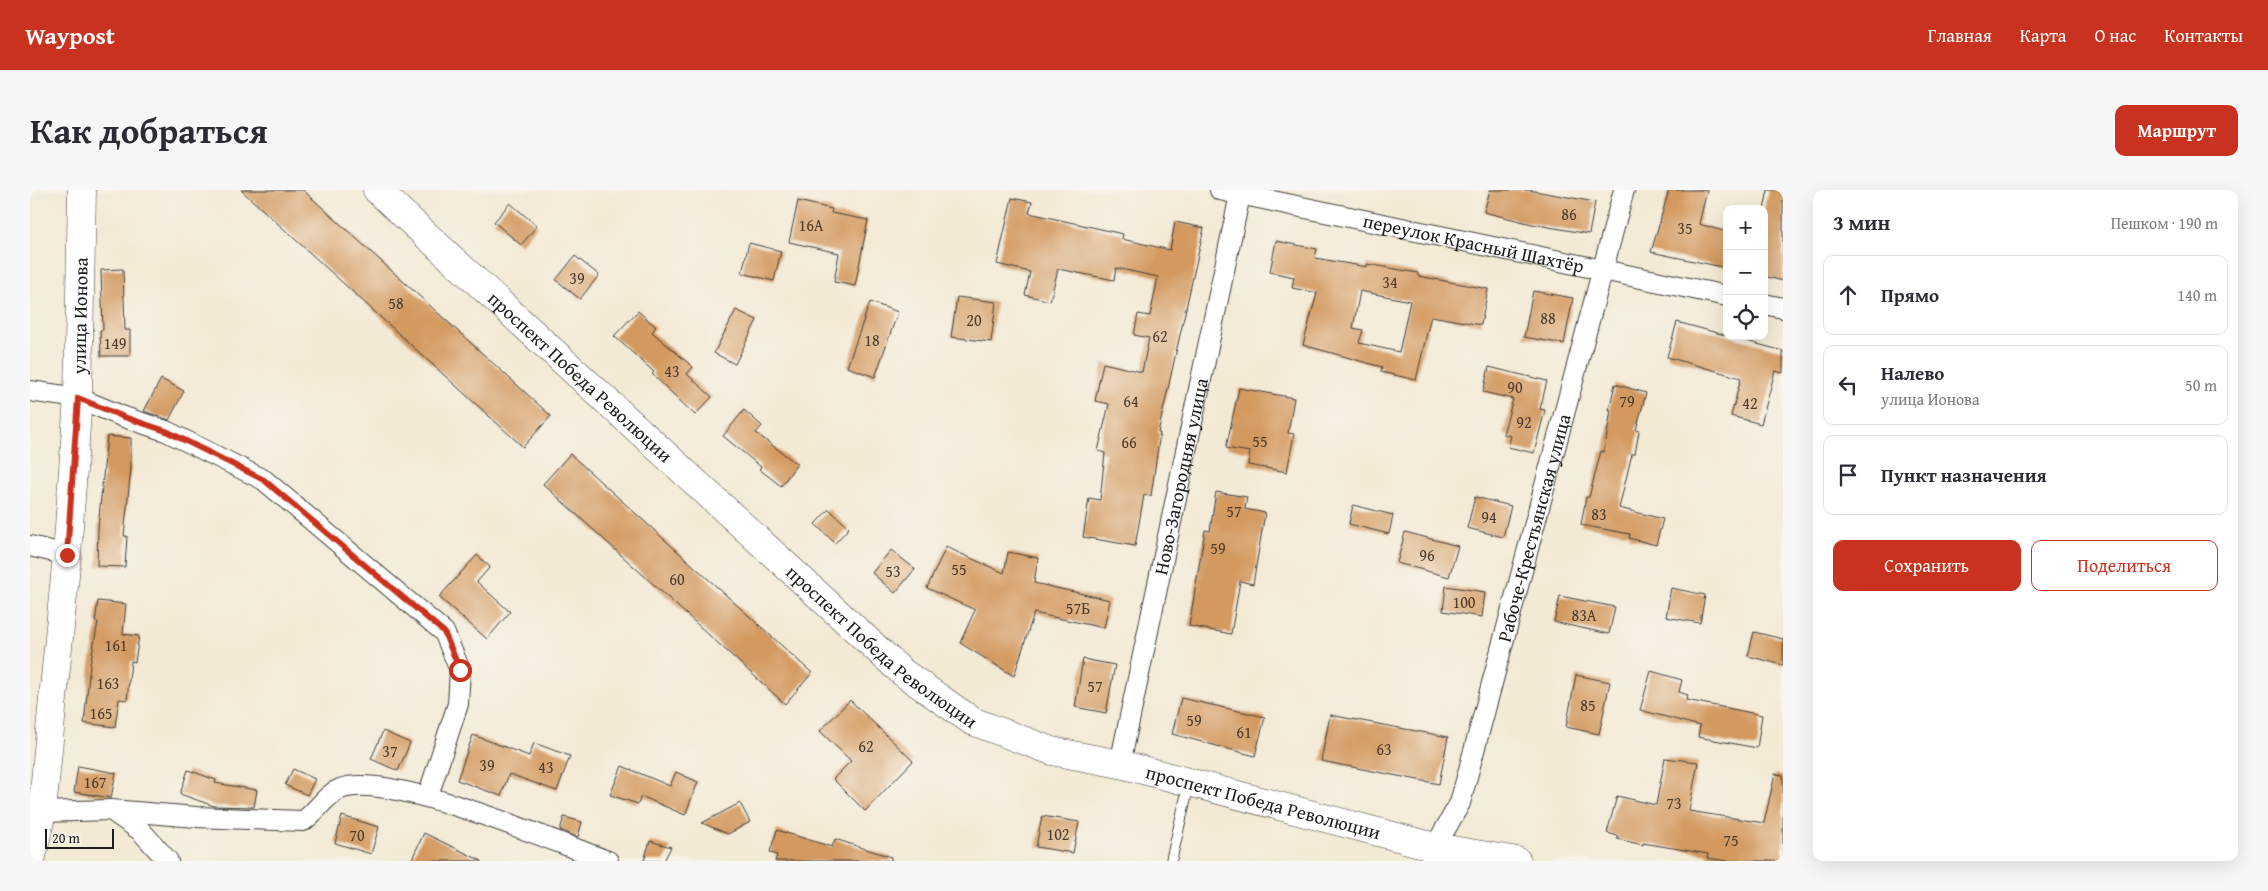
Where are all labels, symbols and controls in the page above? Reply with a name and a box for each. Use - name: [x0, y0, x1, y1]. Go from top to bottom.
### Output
- text: Waypost: [25, 18, 115, 53]
- text: Главная: [1928, 22, 1992, 49]
- text: Карта: [2020, 22, 2066, 49]
- text: О нас: [2094, 22, 2136, 49]
- text: Контакты: [2164, 22, 2243, 49]
- text: Как добраться: [30, 105, 268, 156]
- button: Маршрут: [2115, 105, 2238, 156]
- house number: 86: [1561, 202, 1577, 226]
- map controls: [1723, 205, 1768, 340]
- button: +: [1723, 205, 1768, 250]
- street label: переулок Красный Шахтёр: [1360, 206, 1587, 280]
- text: 3 мин: [1833, 207, 1890, 238]
- text: Пешком · 190 m: [2111, 211, 2218, 235]
- house number: 16А: [798, 213, 824, 237]
- house number: 35: [1677, 216, 1693, 240]
- button: −: [1723, 250, 1768, 295]
- street label: улица Ионова: [64, 257, 95, 376]
- house number: 39: [569, 266, 585, 290]
- house number: 34: [1382, 270, 1398, 294]
- icon: ahead: [1834, 281, 1862, 309]
- text: Прямо: [1881, 281, 1939, 309]
- text: 140 m: [2177, 283, 2217, 307]
- street label: проспект Победа Революции: [482, 284, 679, 469]
- house number: 58: [388, 291, 404, 315]
- button: locate: [1723, 295, 1768, 340]
- house number: 88: [1540, 306, 1556, 330]
- house number: 20: [966, 308, 982, 332]
- house number: 62: [1152, 324, 1168, 348]
- house number: 18: [864, 328, 880, 352]
- house number: 149: [103, 331, 127, 355]
- house number: 43: [664, 359, 680, 383]
- text: Налево: [1881, 359, 1944, 387]
- icon: left: [1834, 371, 1862, 399]
- text: 50 m: [2185, 373, 2217, 397]
- street label: Ново-Загородняя улица: [1146, 375, 1215, 577]
- house number: 90: [1507, 375, 1523, 399]
- text: улица Ионова: [1881, 387, 1980, 411]
- house number: 64: [1123, 389, 1139, 413]
- house number: 79: [1619, 389, 1635, 413]
- house number: 42: [1742, 391, 1758, 415]
- house number: 92: [1516, 410, 1532, 434]
- street label: Рабоче-Крестьянская улица: [1490, 411, 1578, 645]
- house number: 55: [1252, 429, 1268, 453]
- house number: 66: [1121, 430, 1137, 454]
- icon: arrive: [1834, 461, 1862, 489]
- text: Пункт назначения: [1881, 461, 2047, 489]
- house number: 57: [1226, 499, 1242, 523]
- house number: 83: [1591, 502, 1607, 526]
- house number: 94: [1481, 505, 1497, 529]
- house number: 59: [1210, 536, 1226, 560]
- button: Сохранить: [1833, 540, 2021, 591]
- button: Поделиться: [2031, 540, 2218, 591]
- house number: 96: [1419, 543, 1435, 567]
- route end: [56, 544, 79, 567]
- house number: 55: [951, 557, 967, 581]
- street label: проспект Победа Революции: [780, 558, 983, 735]
- house number: 53: [885, 559, 901, 583]
- house number: 60: [669, 567, 685, 591]
- house number: 100: [1452, 590, 1476, 614]
- house number: 57Б: [1066, 596, 1090, 620]
- house number: 83А: [1571, 603, 1597, 627]
- house number: 161: [104, 633, 128, 657]
- route start: [449, 659, 472, 682]
- house number: 163: [96, 671, 120, 695]
- house number: 57: [1087, 674, 1103, 698]
- house number: 85: [1580, 693, 1596, 717]
- house number: 165: [89, 701, 113, 725]
- house number: 59: [1186, 708, 1202, 732]
- house number: 61: [1236, 720, 1252, 744]
- house number: 62: [858, 734, 874, 758]
- house number: 63: [1376, 737, 1392, 761]
- house number: 37: [382, 739, 398, 763]
- house number: 39: [479, 753, 495, 777]
- house number: 43: [538, 755, 554, 779]
- street label: проспект Победа Революции: [1143, 757, 1384, 846]
- house number: 167: [83, 770, 107, 794]
- house number: 73: [1666, 791, 1682, 815]
- house number: 102: [1046, 822, 1070, 846]
- house number: 70: [349, 823, 365, 847]
- scale bar: [45, 826, 114, 849]
- text: 20 m: [52, 828, 80, 848]
- house number: 75: [1723, 828, 1739, 852]

